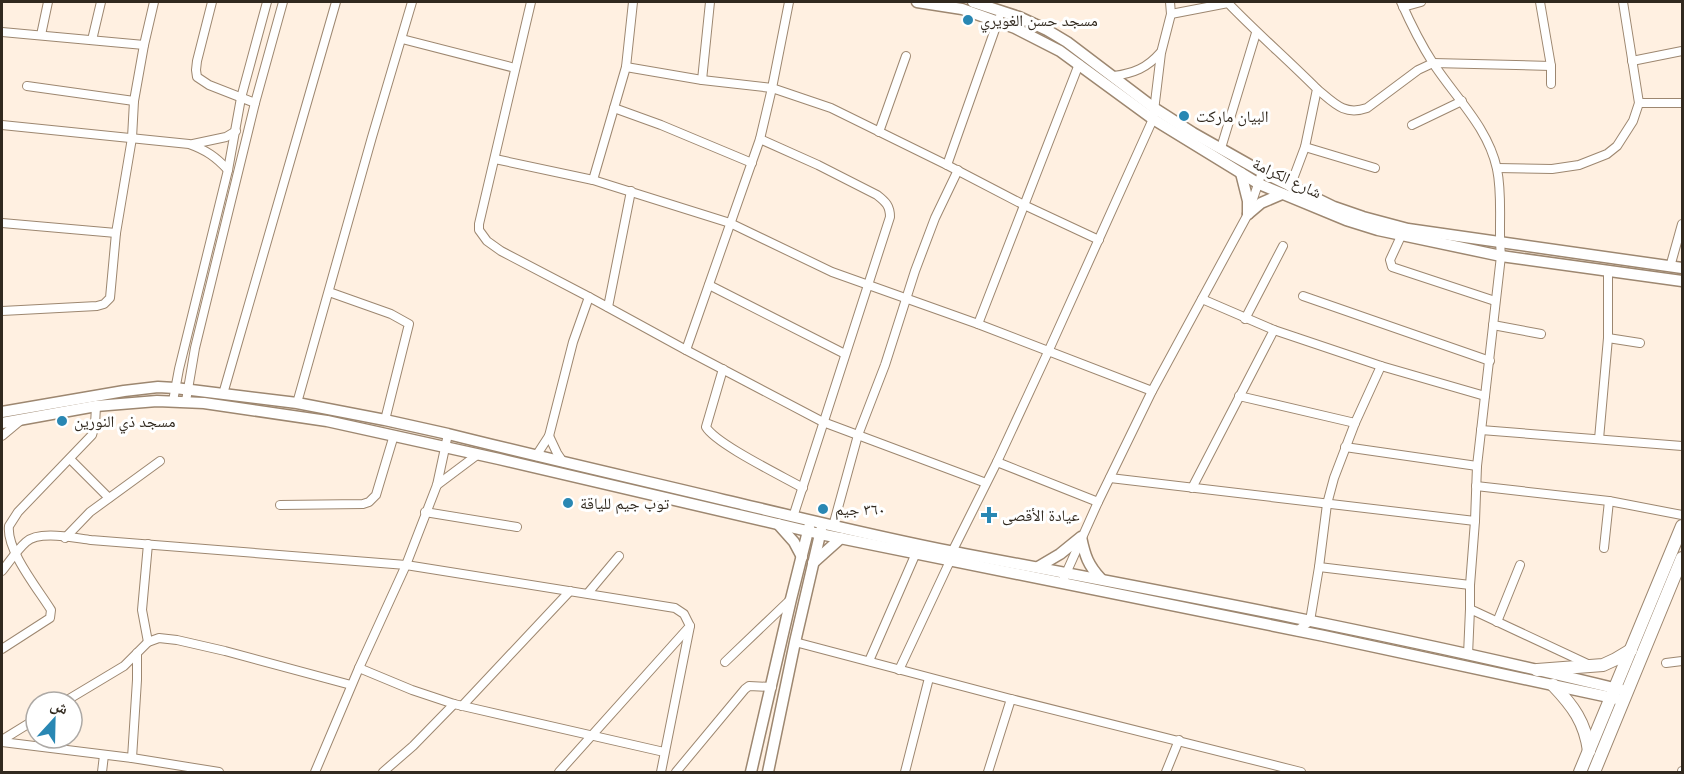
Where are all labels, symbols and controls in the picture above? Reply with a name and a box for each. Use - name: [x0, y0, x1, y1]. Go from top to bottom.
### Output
- place label: مسجد حسن الغويري: [980, 11, 1098, 33]
- marker: مسجد حسن الغويري: [961, 13, 975, 27]
- place label: البيان ماركت: [1196, 107, 1268, 127]
- marker: البيان ماركت: [1177, 109, 1191, 123]
- street label: شارع الكرامة: [1249, 154, 1325, 203]
- place label: مسجد ذي النورين: [74, 412, 175, 434]
- marker: مسجد ذي النورين: [55, 414, 69, 428]
- place label: توب جيم للياقة: [580, 494, 669, 514]
- marker: توب جيم للياقة: [561, 496, 575, 510]
- place label: ٣٦٠ جيم: [835, 500, 885, 520]
- marker: ٣٦٠ جيم: [816, 502, 830, 516]
- marker: عيادة الأقصى: [980, 506, 998, 524]
- place label: عيادة الأقصى: [1002, 506, 1080, 526]
- north arrow: [24, 690, 84, 750]
- text: ش: [48, 695, 71, 719]

